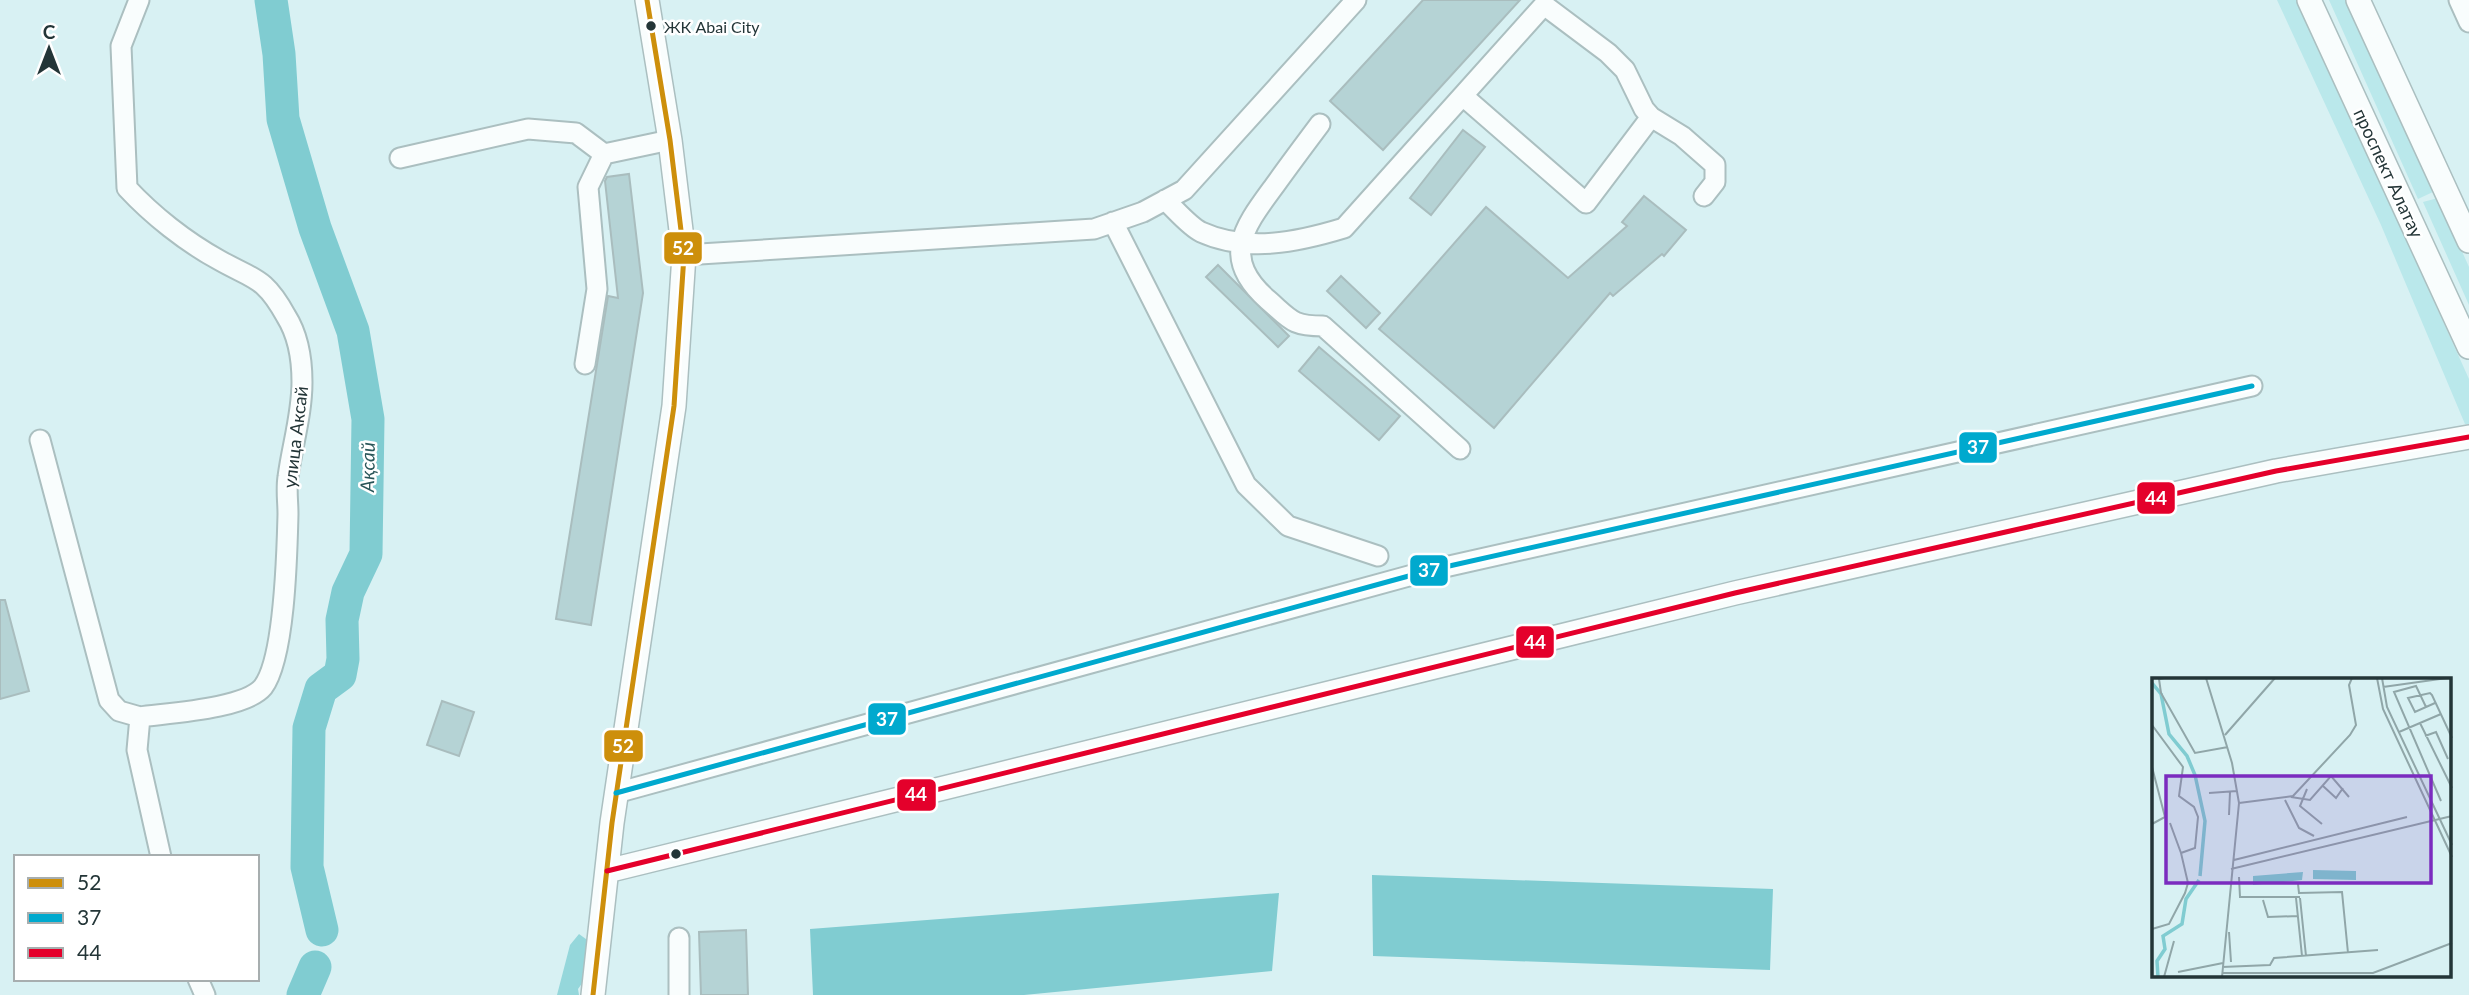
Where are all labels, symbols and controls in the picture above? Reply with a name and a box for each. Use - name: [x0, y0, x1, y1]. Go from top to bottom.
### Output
- north arrow: [14, 14, 84, 84]
- place label: ЖК Abai City: [664, 17, 760, 36]
- marker: ЖК Abai City: [644, 19, 658, 33]
- text: С: [43, 20, 56, 43]
- street label: проспект Алатау: [2349, 105, 2429, 242]
- line badge: 52: [663, 231, 703, 265]
- text: 52: [672, 236, 694, 259]
- street label: улица Аксай: [278, 385, 312, 489]
- line badge: 37: [1958, 431, 1998, 464]
- text: 37: [1967, 435, 1989, 458]
- water label: Ақсай: [355, 442, 379, 493]
- line badge: 44: [2136, 481, 2176, 515]
- text: 44: [2145, 486, 2167, 509]
- line badge: 37: [1409, 554, 1449, 587]
- text: 37: [1418, 558, 1440, 581]
- line badge: 44: [1515, 625, 1555, 659]
- text: 44: [1524, 630, 1546, 653]
- inset map: [2152, 678, 2452, 978]
- line badge: 37: [867, 702, 907, 736]
- text: 37: [876, 707, 898, 730]
- line badge: 52: [603, 729, 644, 763]
- text: 52: [612, 734, 634, 757]
- line badge: 44: [896, 778, 937, 812]
- text: 44: [905, 782, 927, 805]
- unlabelled marker: [669, 847, 683, 861]
- legend: [14, 855, 259, 981]
- text: 52: [77, 869, 101, 894]
- text: 37: [77, 904, 101, 929]
- text: 44: [77, 939, 101, 964]

